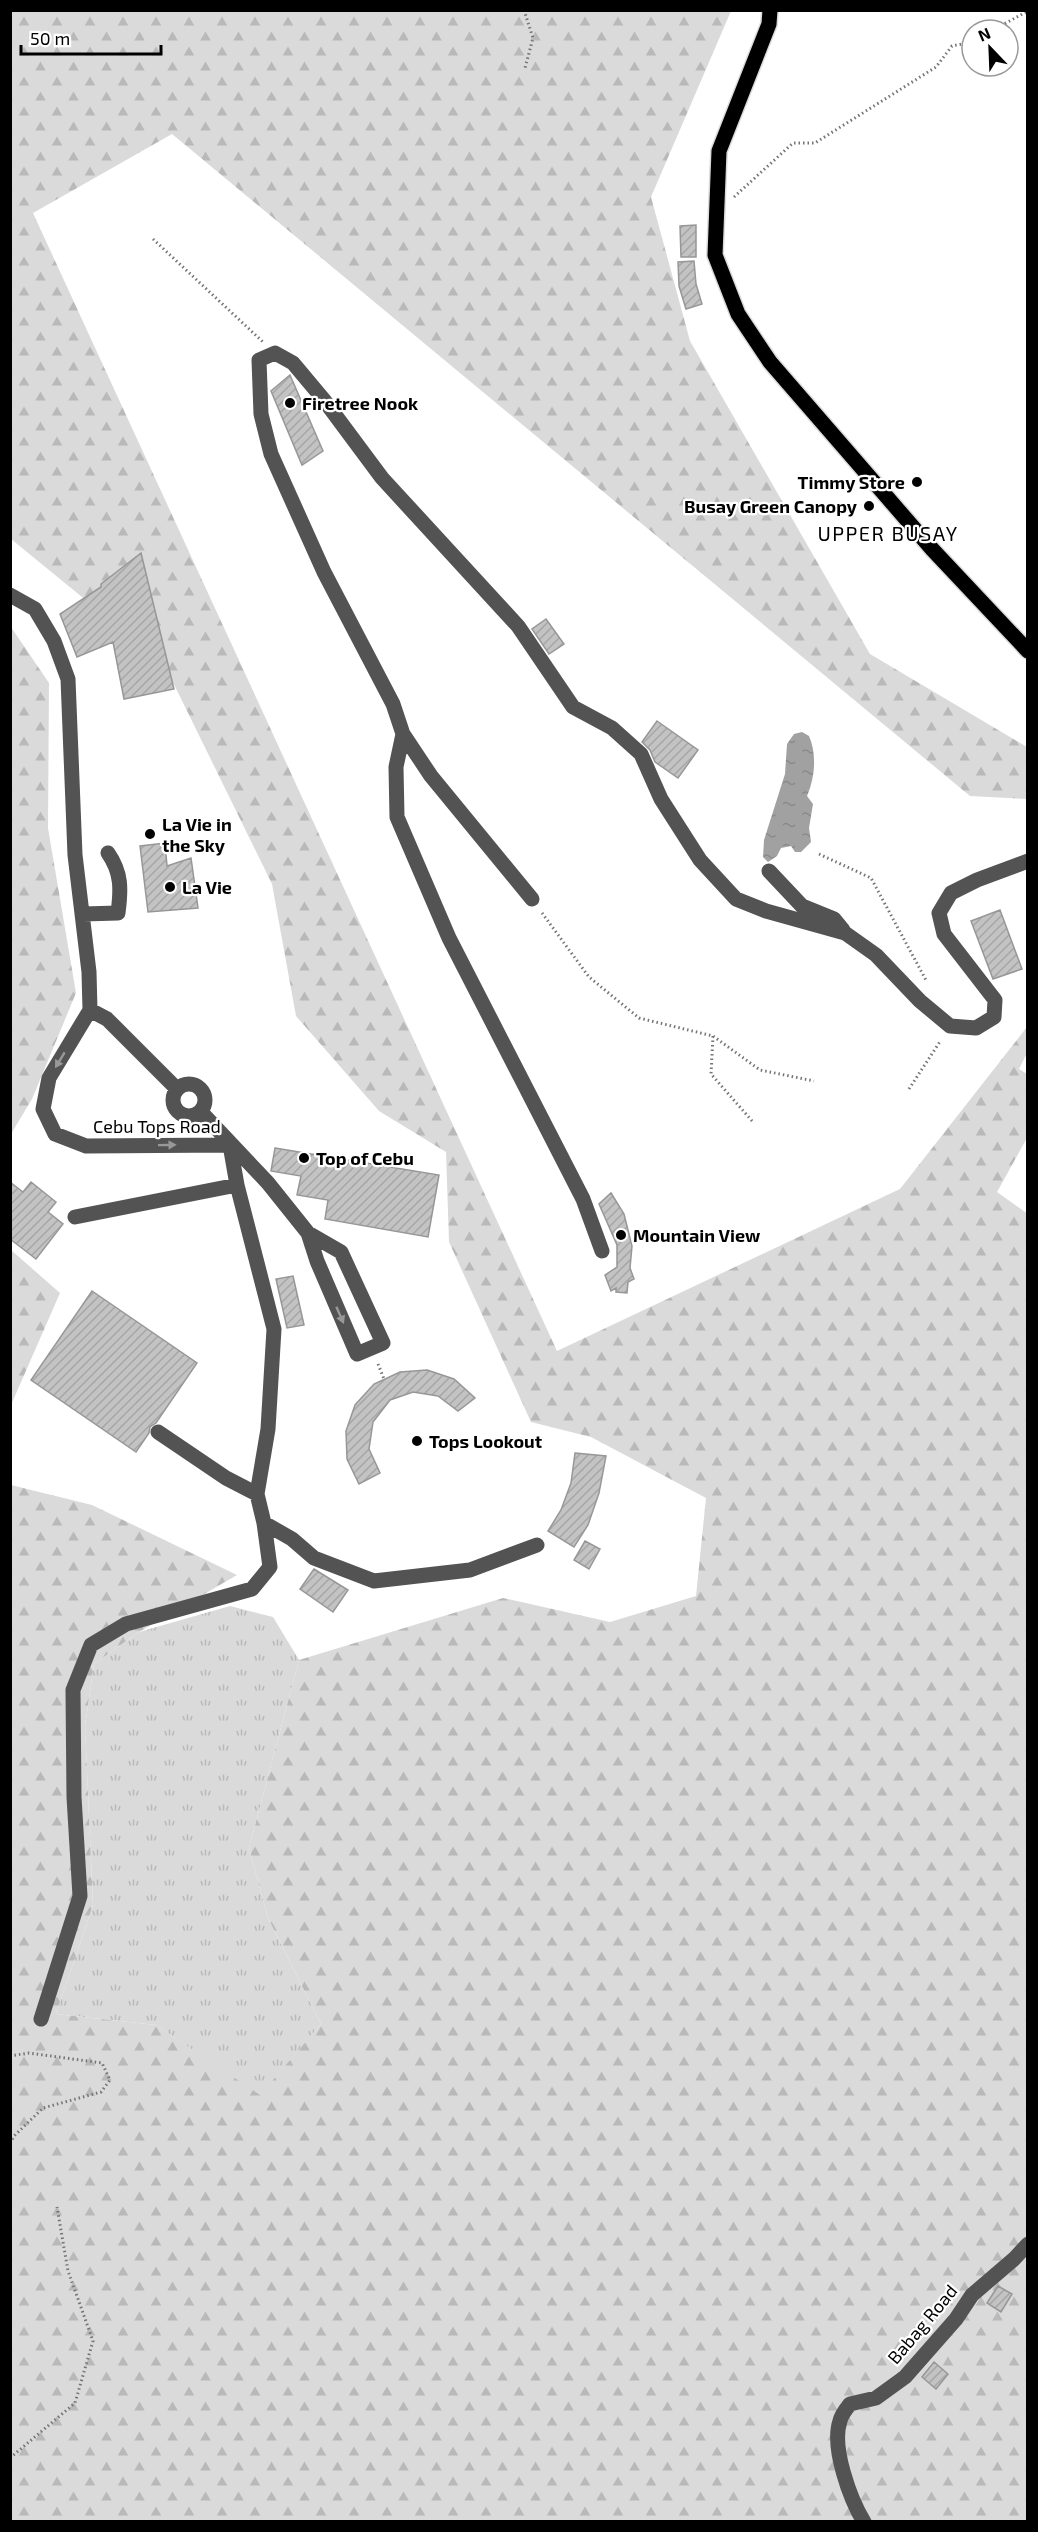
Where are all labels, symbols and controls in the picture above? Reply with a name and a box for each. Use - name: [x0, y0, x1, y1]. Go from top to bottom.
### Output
- scale bar: [21, 18, 160, 56]
- north arrow: [960, 18, 1020, 78]
- text: N: [975, 23, 993, 45]
- text: 50 m: [30, 27, 70, 49]
- place label: Firetree Nook: [302, 392, 418, 414]
- marker: Firetree Nook: [283, 396, 297, 410]
- place label: Timmy Store: [798, 471, 905, 493]
- marker: Timmy Store: [910, 475, 924, 489]
- place label: Busay Green Canopy: [684, 495, 858, 517]
- marker: Busay Green Canopy: [862, 499, 876, 513]
- district label: UPPER BUSAY: [817, 521, 959, 545]
- place label: La Vie in the Sky: [162, 813, 232, 856]
- marker: La Vie in the Sky: [143, 827, 157, 841]
- place label: La Vie: [182, 876, 232, 898]
- marker: La Vie: [163, 880, 177, 894]
- one-way arrow: [55, 1052, 66, 1068]
- street label: Cebu Tops Road: [93, 1115, 221, 1137]
- one-way arrow: [158, 1140, 177, 1150]
- place label: Top of Cebu: [316, 1147, 414, 1169]
- marker: Top of Cebu: [297, 1151, 311, 1165]
- place label: Mountain View: [633, 1224, 761, 1246]
- marker: Mountain View: [614, 1228, 628, 1242]
- one-way arrow: [336, 1306, 345, 1324]
- place label: Tops Lookout: [429, 1430, 543, 1452]
- marker: Tops Lookout: [410, 1434, 424, 1448]
- street label: Babag Road: [882, 2280, 962, 2368]

